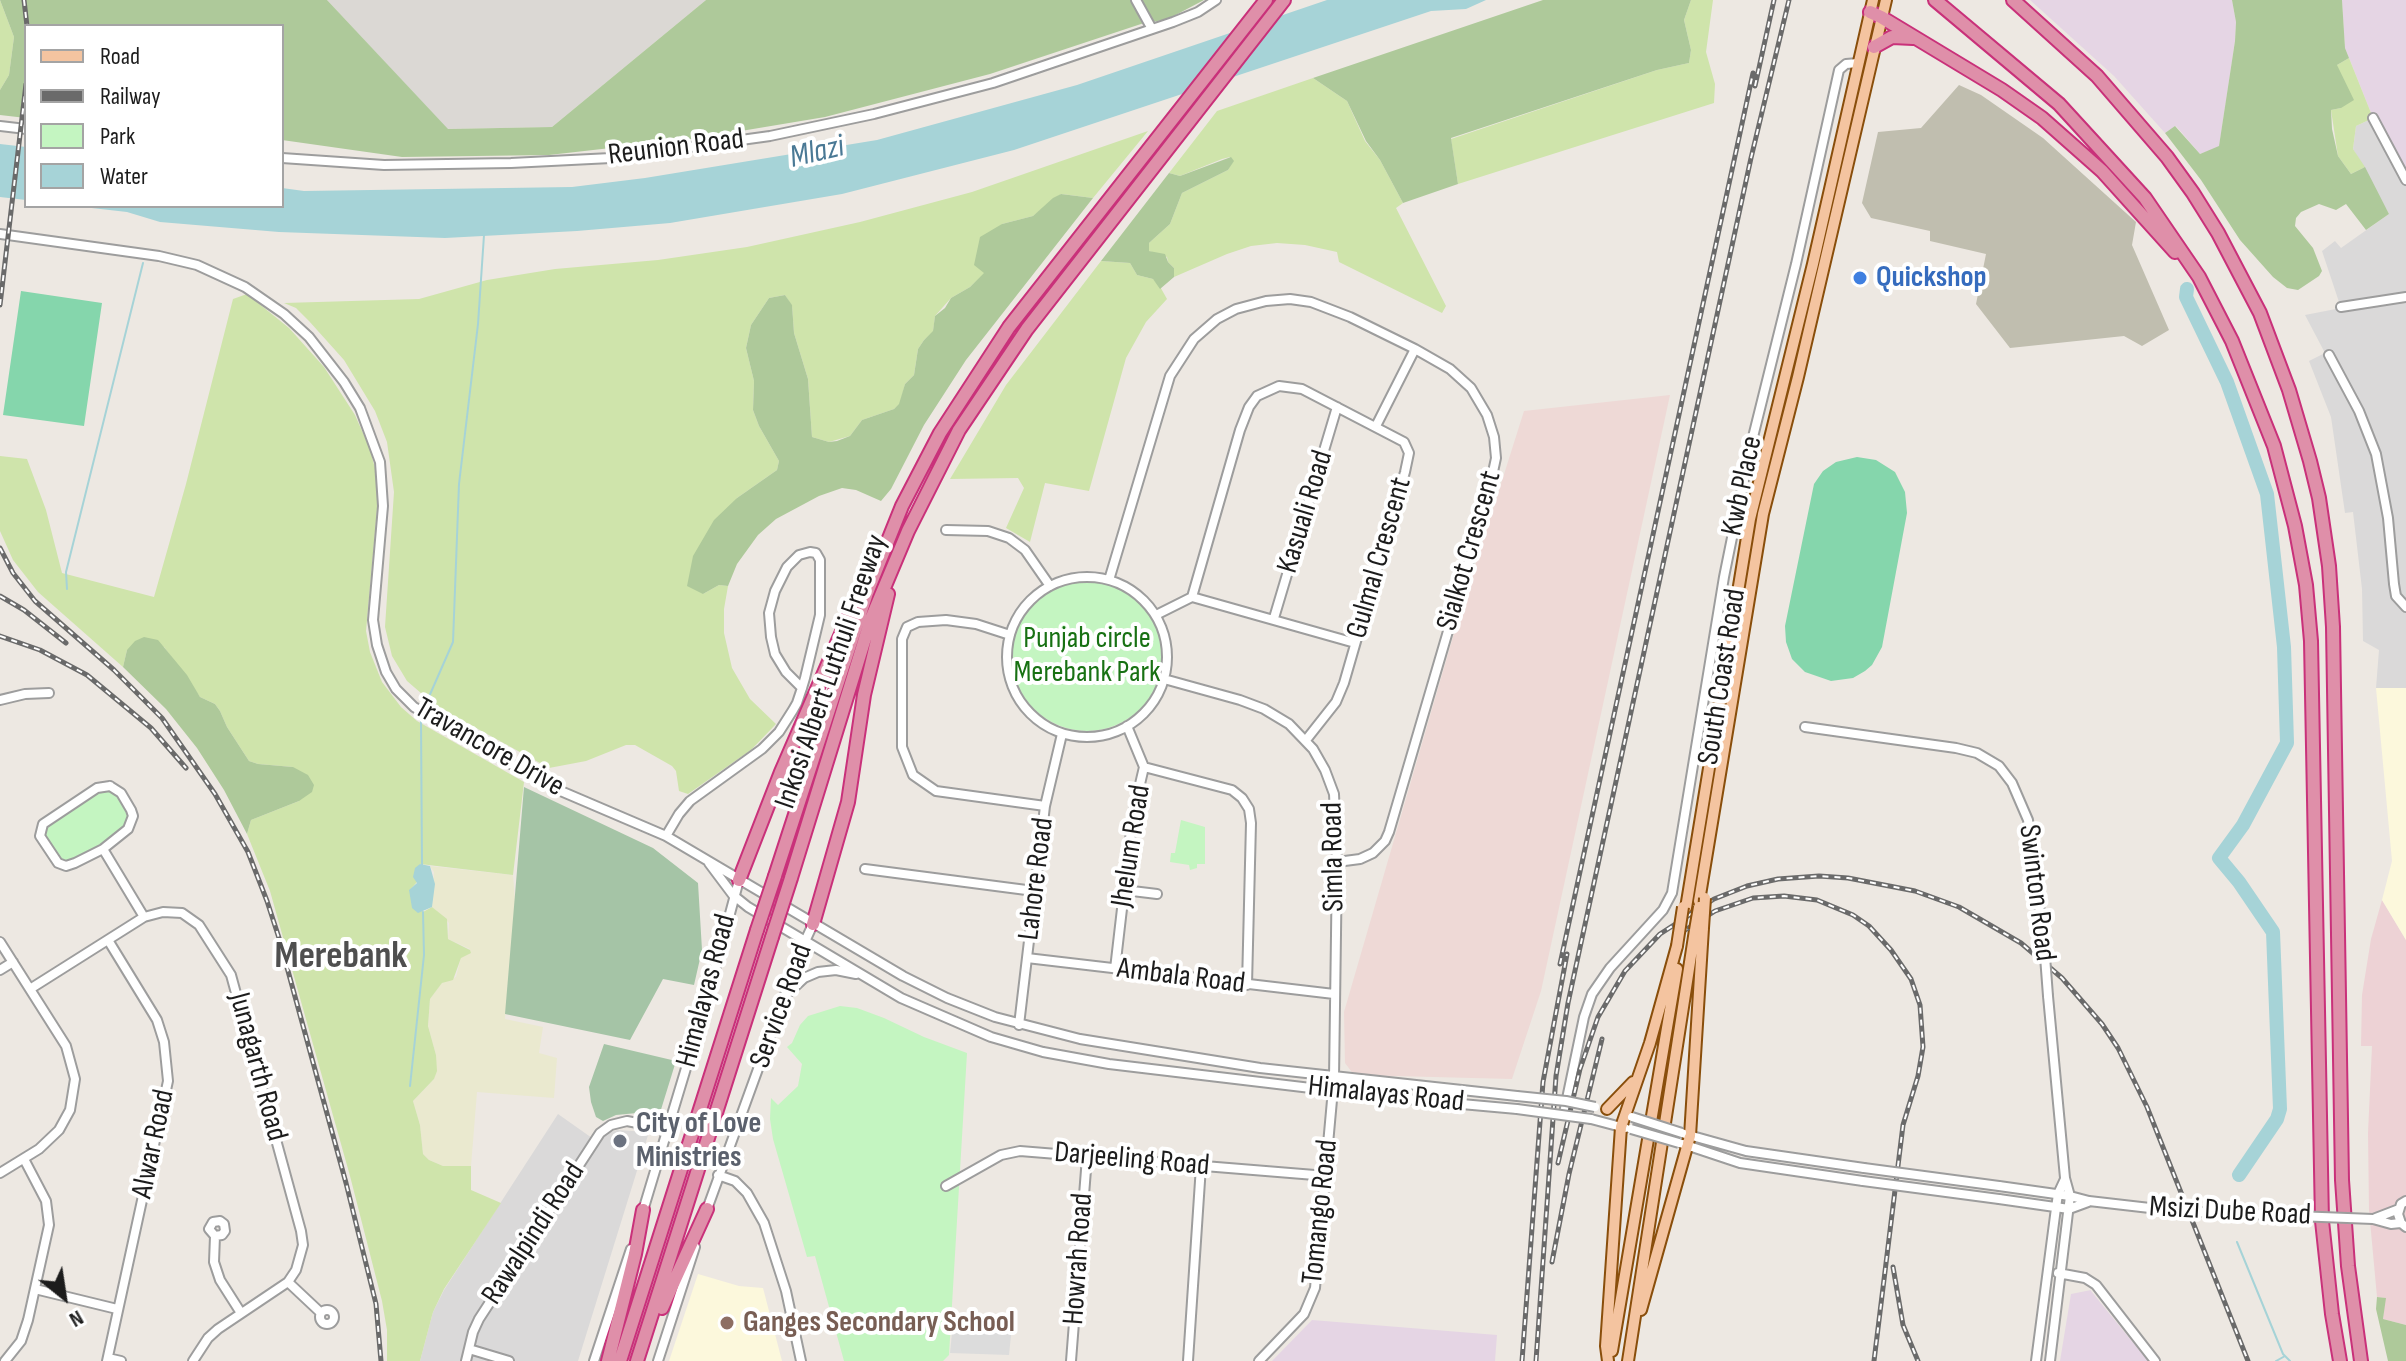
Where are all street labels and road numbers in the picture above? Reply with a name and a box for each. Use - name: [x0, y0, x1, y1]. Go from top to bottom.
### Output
- street label: Reunion Road: [606, 122, 746, 174]
- street label: Kwb Place: [1715, 433, 1771, 539]
- street label: Kasuali Road: [1270, 446, 1342, 578]
- street label: Sialkot Crescent: [1430, 467, 1510, 635]
- street label: Gulmal Crescent: [1340, 473, 1420, 643]
- street label: Inkosi Albert Luthuli Freeway: [768, 530, 896, 814]
- street label: South Coast Road: [1691, 587, 1755, 767]
- street label: Travancore Drive: [408, 691, 570, 805]
- street label: Jhelum Road: [1105, 782, 1159, 910]
- street label: Simla Road: [1315, 802, 1353, 912]
- street label: Lahore Road: [1012, 816, 1062, 942]
- street label: Swinton Road: [2010, 823, 2062, 963]
- street label: Himalayas Road: [669, 911, 745, 1071]
- street label: Service Road: [743, 939, 821, 1073]
- street label: Ambala Road: [1115, 951, 1247, 1003]
- street label: Junagarth Road: [220, 989, 294, 1145]
- street label: Himalayas Road: [1306, 1069, 1466, 1121]
- street label: Alwar Road: [125, 1086, 183, 1202]
- street label: Darjeeling Road: [1053, 1135, 1211, 1185]
- street label: Tomango Road: [1296, 1138, 1346, 1286]
- street label: Rawalpindi Road: [475, 1156, 593, 1312]
- street label: Msizi Dube Road: [2148, 1190, 2312, 1234]
- street label: Howrah Road: [1056, 1192, 1102, 1326]

